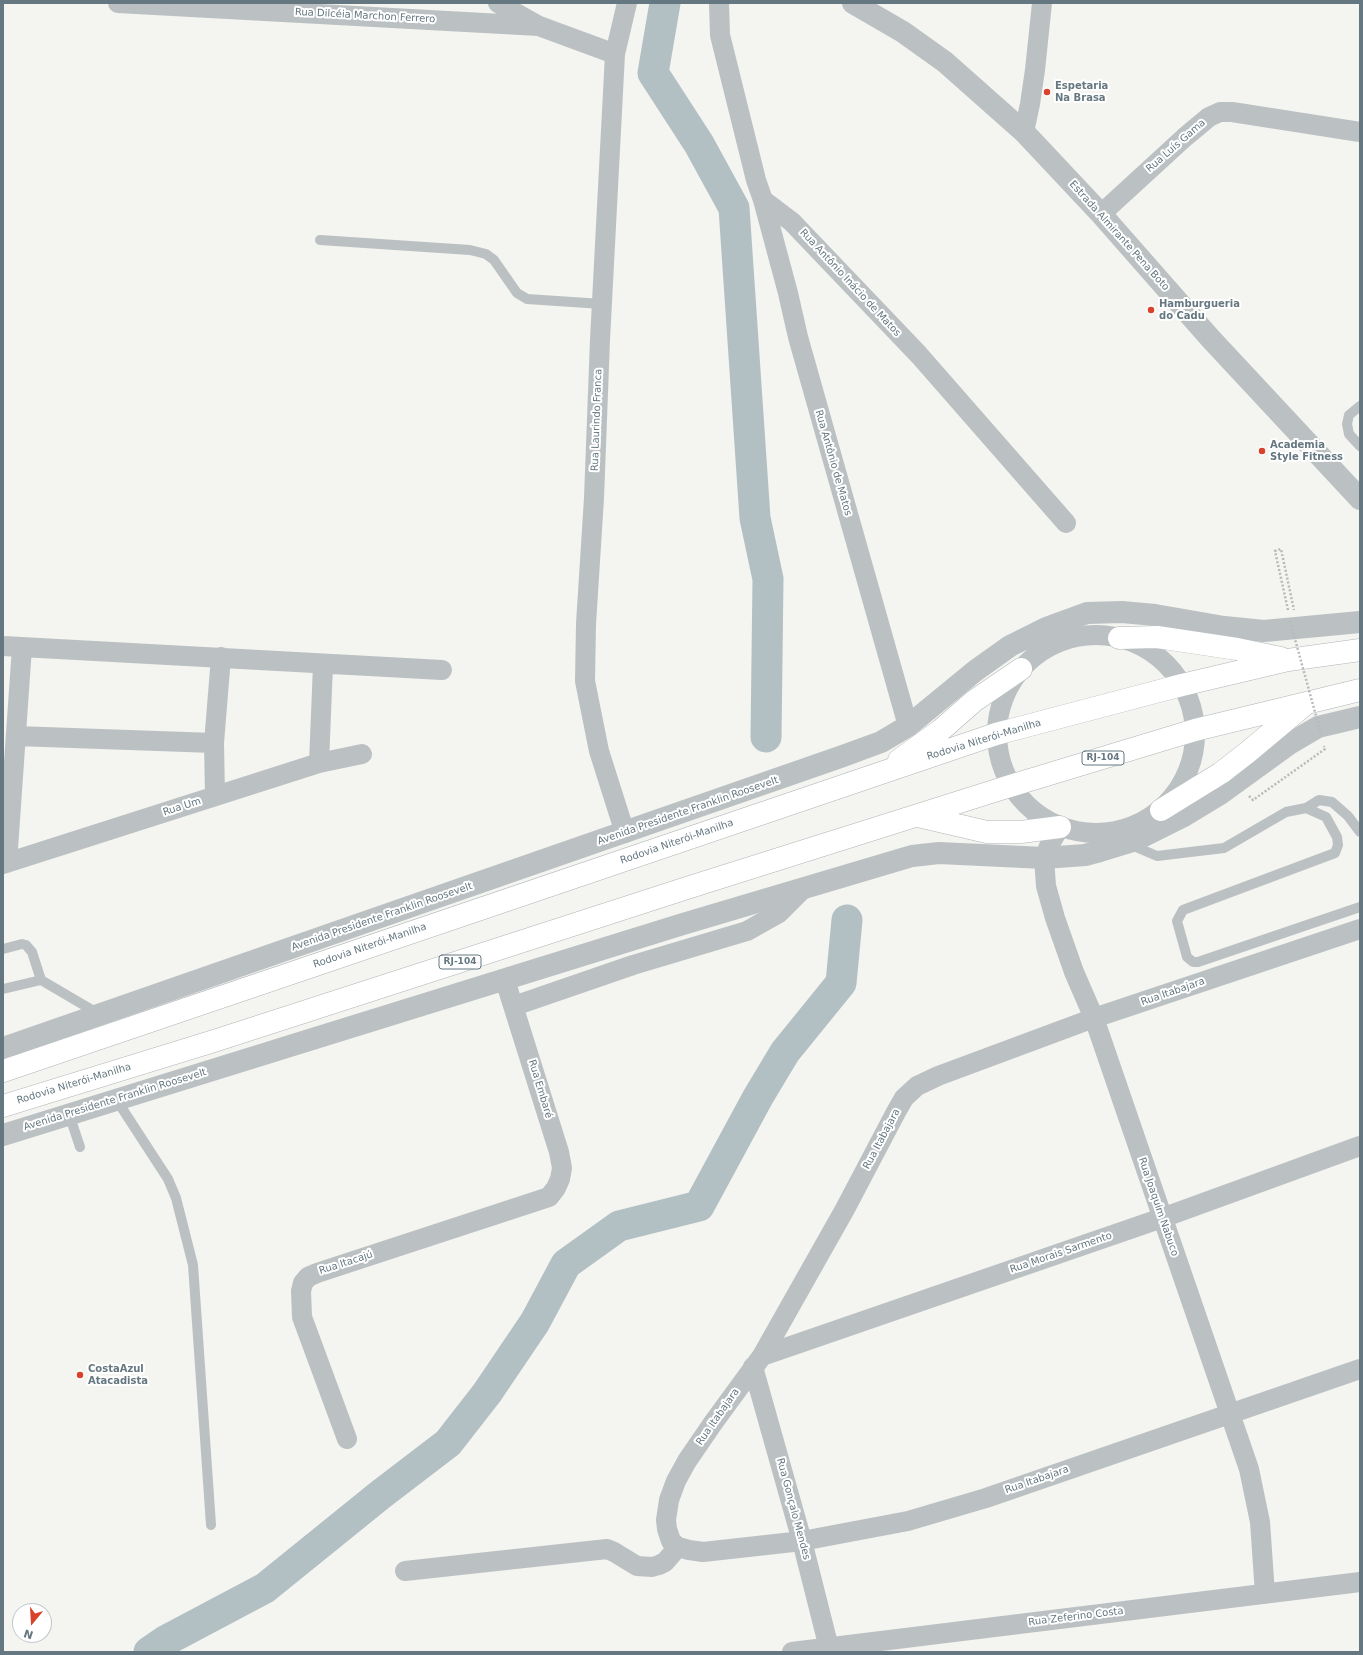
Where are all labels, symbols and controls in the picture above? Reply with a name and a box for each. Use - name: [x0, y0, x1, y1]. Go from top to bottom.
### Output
- street label: Rua Dilcéia Marchon Ferrero: [294, 6, 436, 26]
- place label: Espetaria Na Brasa: [1055, 80, 1108, 104]
- marker: Espetaria Na Brasa: [1042, 87, 1052, 97]
- street label: Rua Luís Gama: [1144, 117, 1208, 175]
- street label: Estrada Almirante Pena Boto: [1066, 179, 1172, 293]
- street label: Rua Antônio Inácio de Matos: [797, 227, 903, 339]
- place label: Hamburgueria do Cadu: [1159, 298, 1240, 322]
- marker: Hamburgueria do Cadu: [1146, 305, 1156, 315]
- street label: Rua Laurindo Franca: [589, 369, 605, 471]
- street label: Rua Antônio de Matos: [812, 409, 854, 517]
- place label: Academia Style Fitness: [1270, 439, 1343, 462]
- marker: Academia Style Fitness: [1257, 446, 1267, 456]
- street label: Rodovia Niterói-Manilha: [925, 717, 1043, 763]
- road number: RJ-104: [1082, 751, 1124, 765]
- street label: Avenida Presidente Franklin Roosevelt: [596, 774, 780, 848]
- street label: Rua Um: [162, 795, 202, 819]
- street label: Rodovia Niterói-Manilha: [619, 817, 735, 867]
- street label: Avenida Presidente Franklin Roosevelt: [290, 880, 474, 954]
- street label: Rodovia Niterói-Manilha: [312, 921, 428, 971]
- road number: RJ-104: [439, 955, 481, 969]
- street label: Rua Itabajara: [1139, 975, 1207, 1009]
- street label: Rua Embaré: [525, 1058, 555, 1120]
- street label: Rodovia Niterói-Manilha: [15, 1061, 133, 1107]
- street label: Avenida Presidente Franklin Roosevelt: [22, 1066, 208, 1134]
- street label: Rua Itabajara: [861, 1107, 903, 1171]
- street label: Rua Joaquim Nabuco: [1135, 1156, 1181, 1258]
- street label: Rua Morais Sarmento: [1008, 1230, 1114, 1276]
- street label: Rua Itacajú: [318, 1249, 374, 1277]
- place label: CostaAzul Atacadista: [88, 1363, 148, 1386]
- marker: CostaAzul Atacadista: [75, 1370, 85, 1380]
- street label: Rua Itabajara: [694, 1386, 742, 1448]
- street label: Rua Gonçalo Mendes: [774, 1457, 812, 1561]
- street label: Rua Itabajara: [1003, 1463, 1071, 1497]
- north arrow: [12, 1603, 52, 1643]
- street label: Rua Zeferino Costa: [1028, 1605, 1124, 1629]
- text: N: [22, 1626, 35, 1642]

